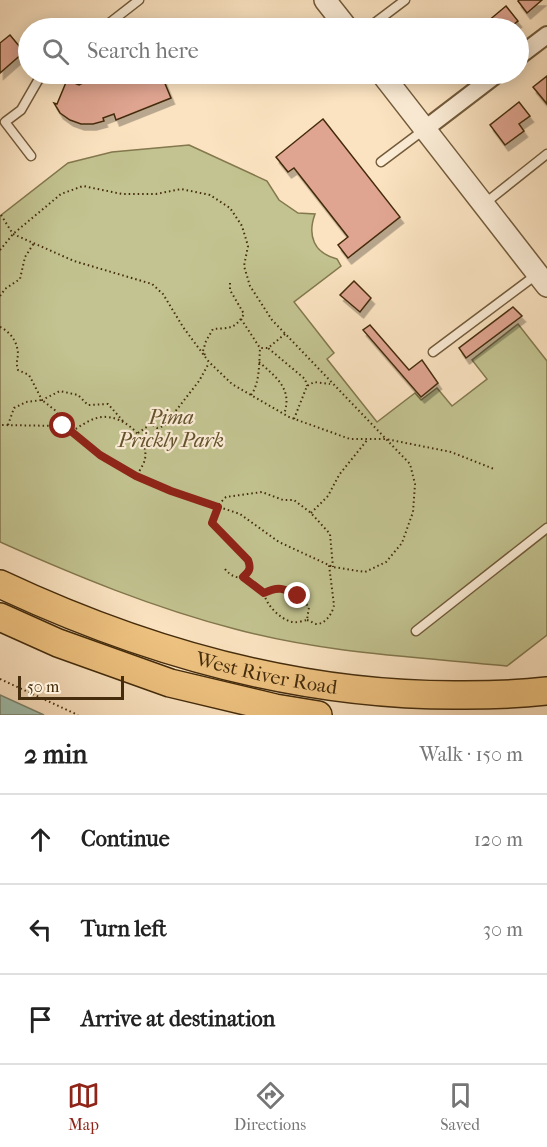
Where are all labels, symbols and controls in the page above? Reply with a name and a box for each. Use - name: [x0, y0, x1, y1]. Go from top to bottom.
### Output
- search box: [18, 18, 529, 84]
- icon: search: [39, 35, 72, 68]
- text: Search here: [87, 38, 199, 64]
- park label: Pima Prickly Park: [117, 406, 224, 452]
- route start: [49, 412, 75, 438]
- route end: [284, 582, 310, 608]
- street label: West River Road: [192, 646, 340, 699]
- scale bar: [18, 673, 124, 700]
- text: 50 m: [27, 677, 59, 696]
- text: 2 min: [24, 739, 87, 770]
- text: Walk · 150 m: [419, 743, 523, 766]
- icon: ahead: [24, 823, 57, 856]
- text: Continue: [81, 826, 170, 852]
- text: 120 m: [474, 828, 523, 851]
- icon: left: [24, 913, 57, 946]
- text: Turn left: [81, 916, 167, 942]
- text: 30 m: [483, 918, 523, 941]
- icon: arrive: [24, 1003, 57, 1036]
- text: Arrive at destination: [81, 1006, 275, 1032]
- tab: Map: [67, 1079, 100, 1134]
- tab: Directions: [234, 1079, 306, 1134]
- tab: Saved: [440, 1079, 480, 1134]

